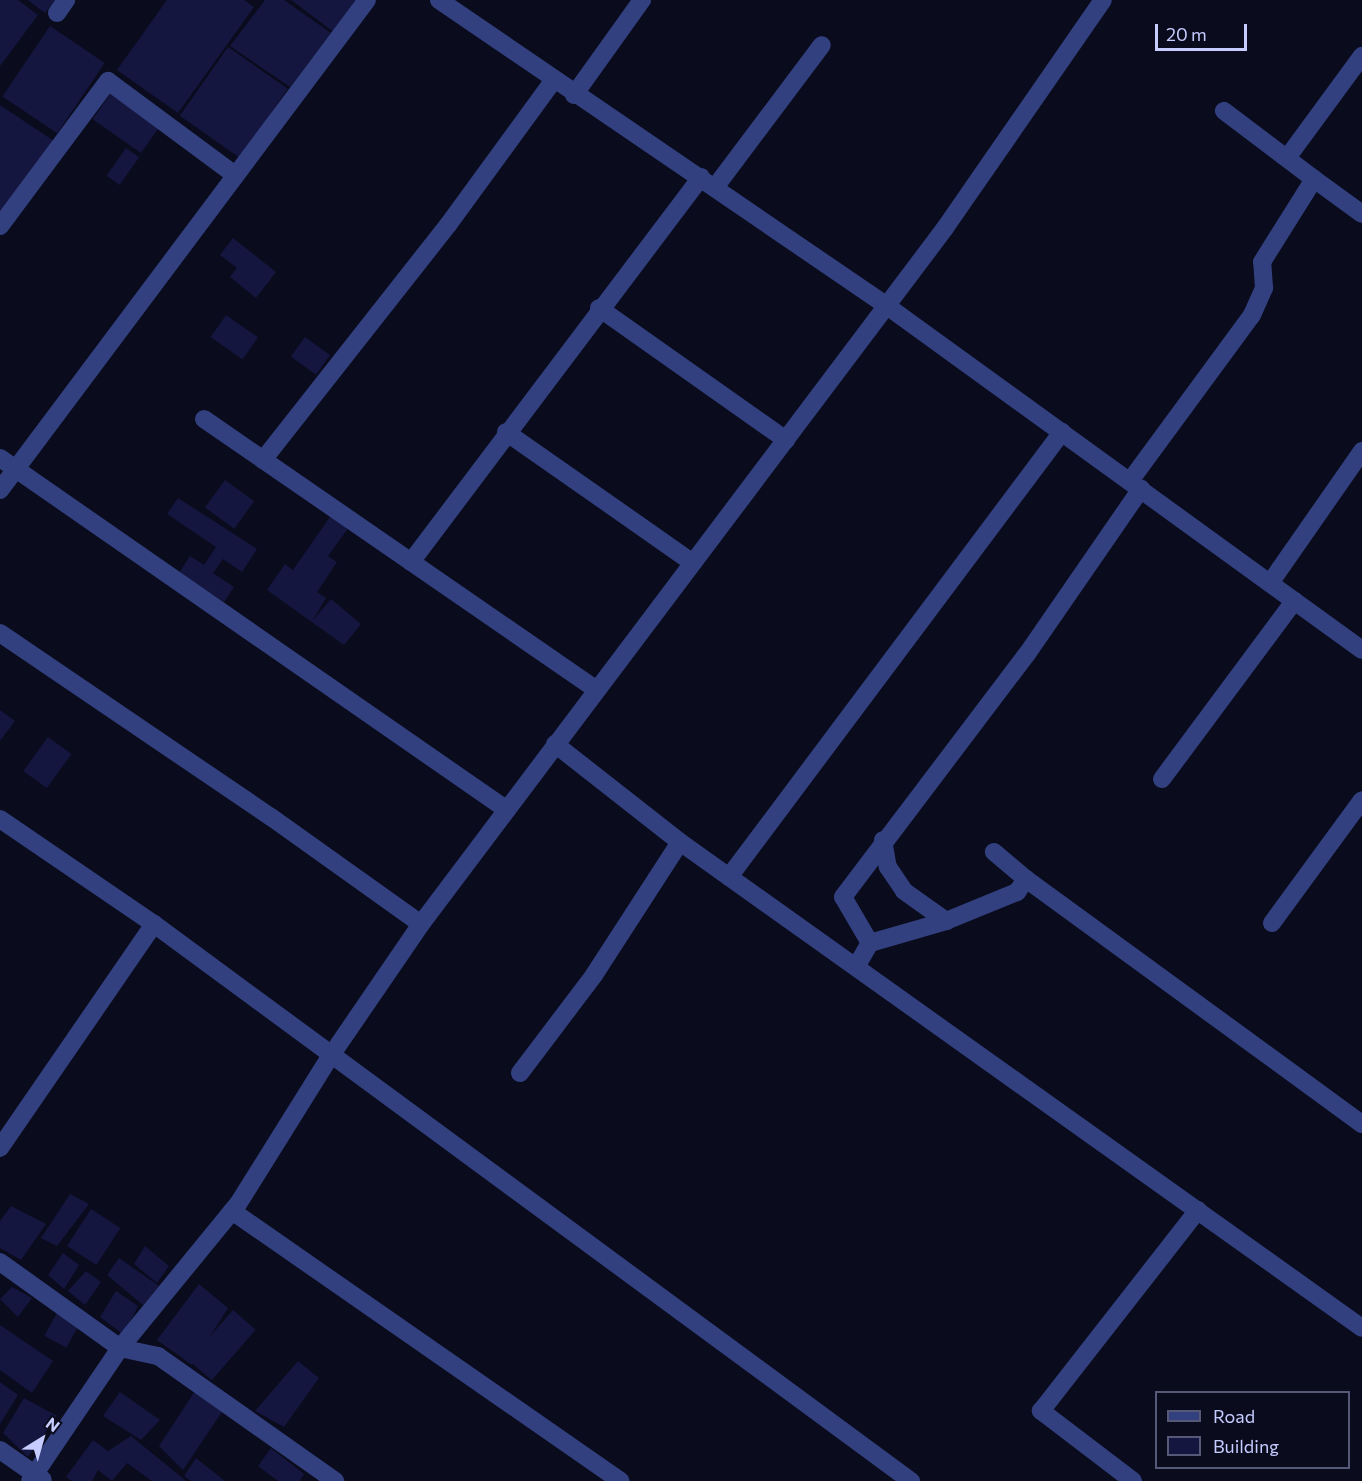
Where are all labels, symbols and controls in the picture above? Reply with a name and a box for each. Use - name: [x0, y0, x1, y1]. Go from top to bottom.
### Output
- scale bar: [1158, 12, 1250, 50]
- text: 20 m: [1166, 23, 1207, 45]
- legend: [1155, 1391, 1350, 1469]
- text: Road: [1213, 1405, 1255, 1427]
- north arrow: [12, 1409, 72, 1469]
- text: N: [43, 1413, 64, 1435]
- text: Building: [1213, 1435, 1279, 1457]

